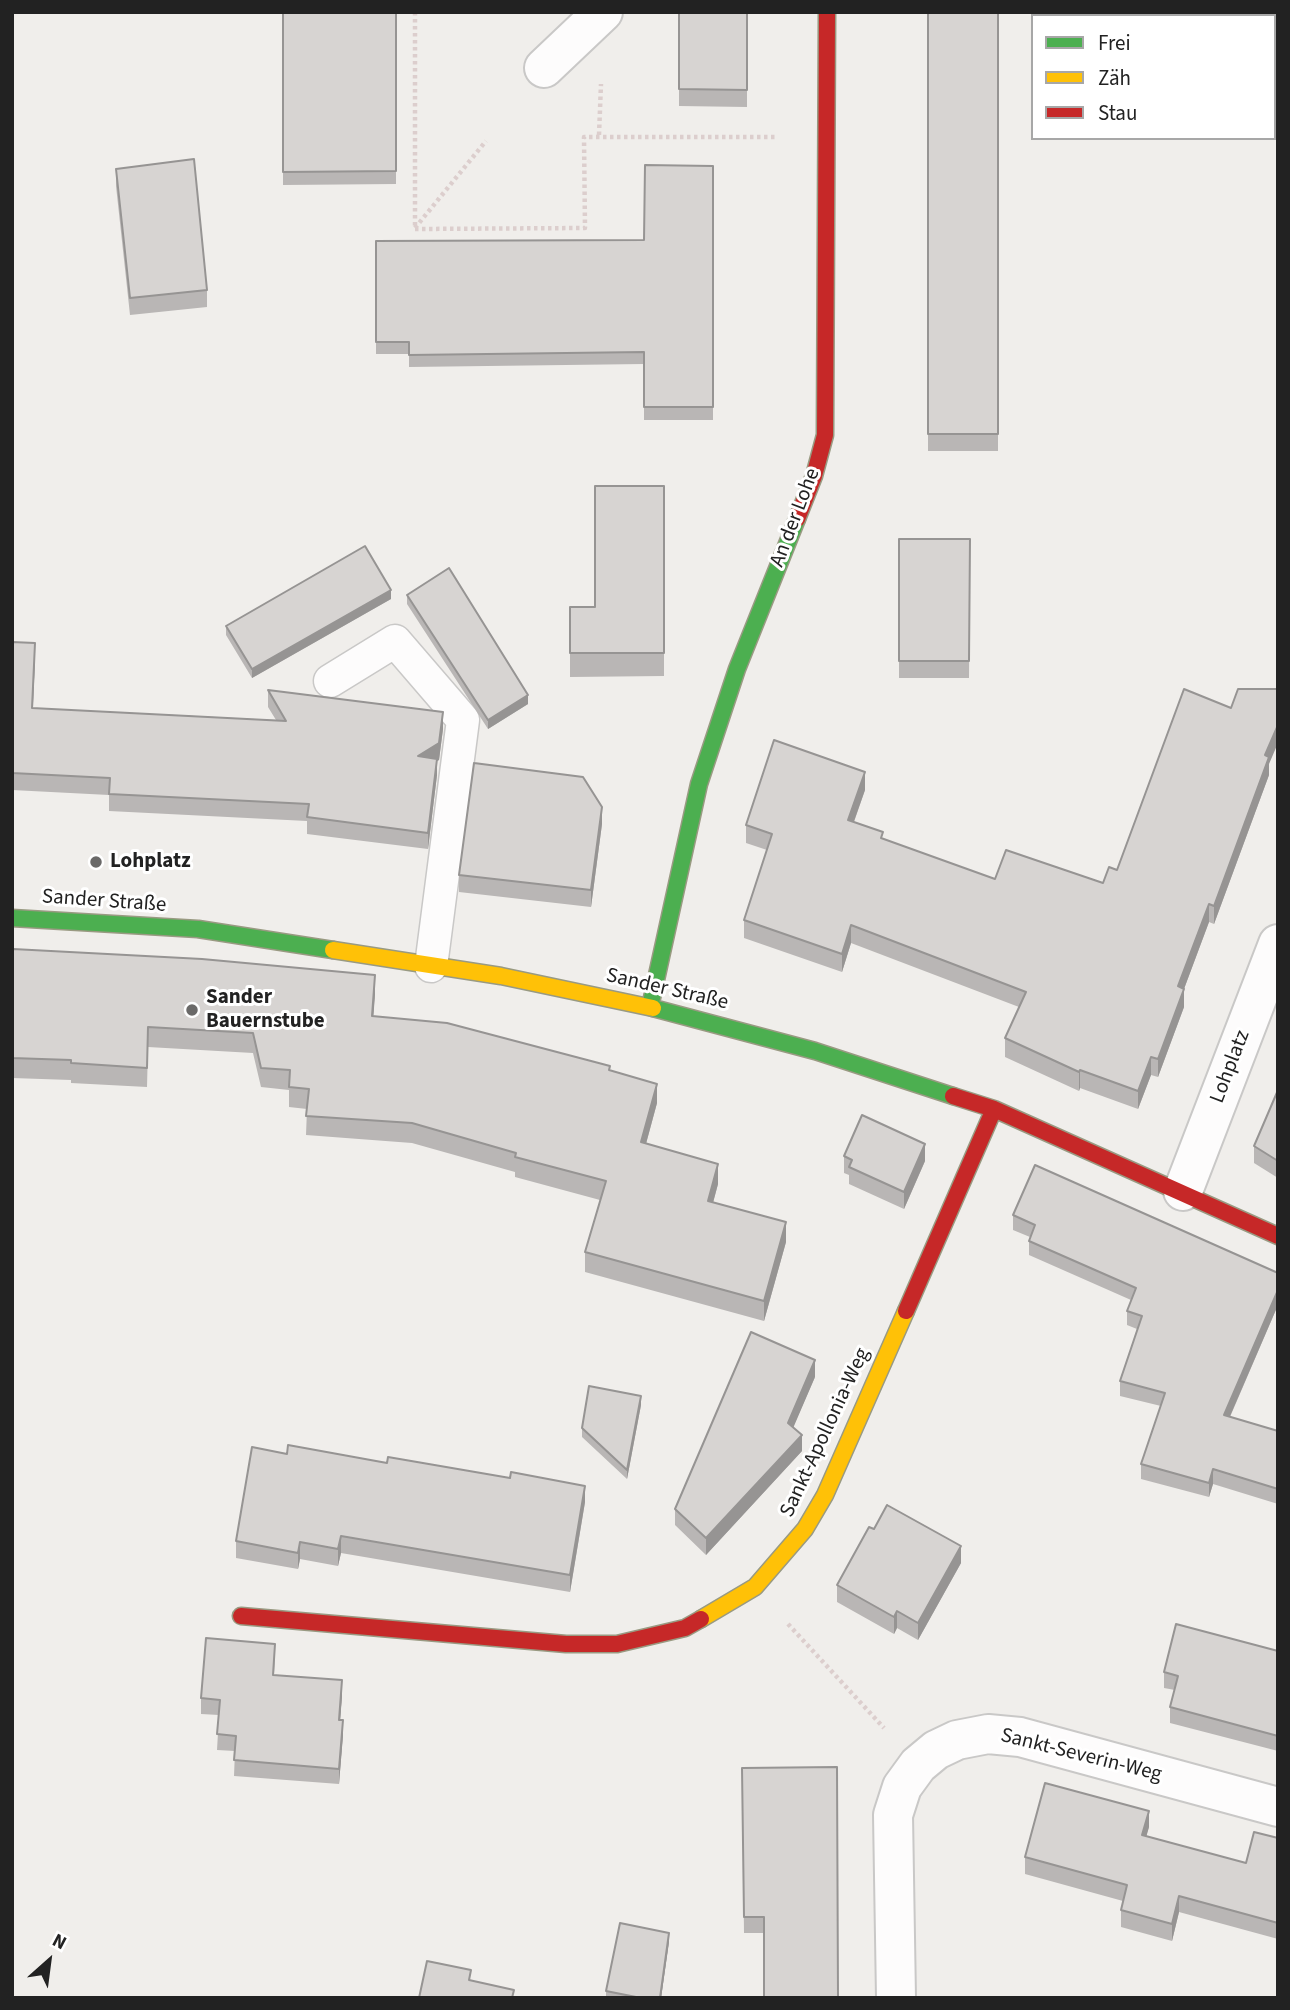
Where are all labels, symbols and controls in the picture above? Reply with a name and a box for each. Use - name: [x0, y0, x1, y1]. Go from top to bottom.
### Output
- legend: [1031, 14, 1276, 140]
- text: Frei: [1098, 28, 1131, 58]
- text: Zäh: [1098, 63, 1131, 93]
- text: Stau: [1098, 98, 1137, 128]
- street label: An der Lohe: [766, 465, 826, 571]
- place label: Lohplatz: [110, 849, 191, 875]
- marker: Lohplatz: [88, 854, 104, 870]
- street label: Sander Straße: [41, 885, 167, 919]
- street label: Sander Straße: [603, 964, 731, 1016]
- place label: Sander Bauernstube: [206, 985, 325, 1035]
- marker: Sander Bauernstube: [184, 1002, 200, 1018]
- street label: Lohplatz: [1206, 1027, 1256, 1107]
- street label: Sankt-Apollonia-Weg: [776, 1344, 876, 1522]
- street label: Sankt-Severin-Weg: [998, 1724, 1164, 1788]
- north arrow: [14, 1926, 84, 1996]
- text: N: [47, 1927, 71, 1957]

